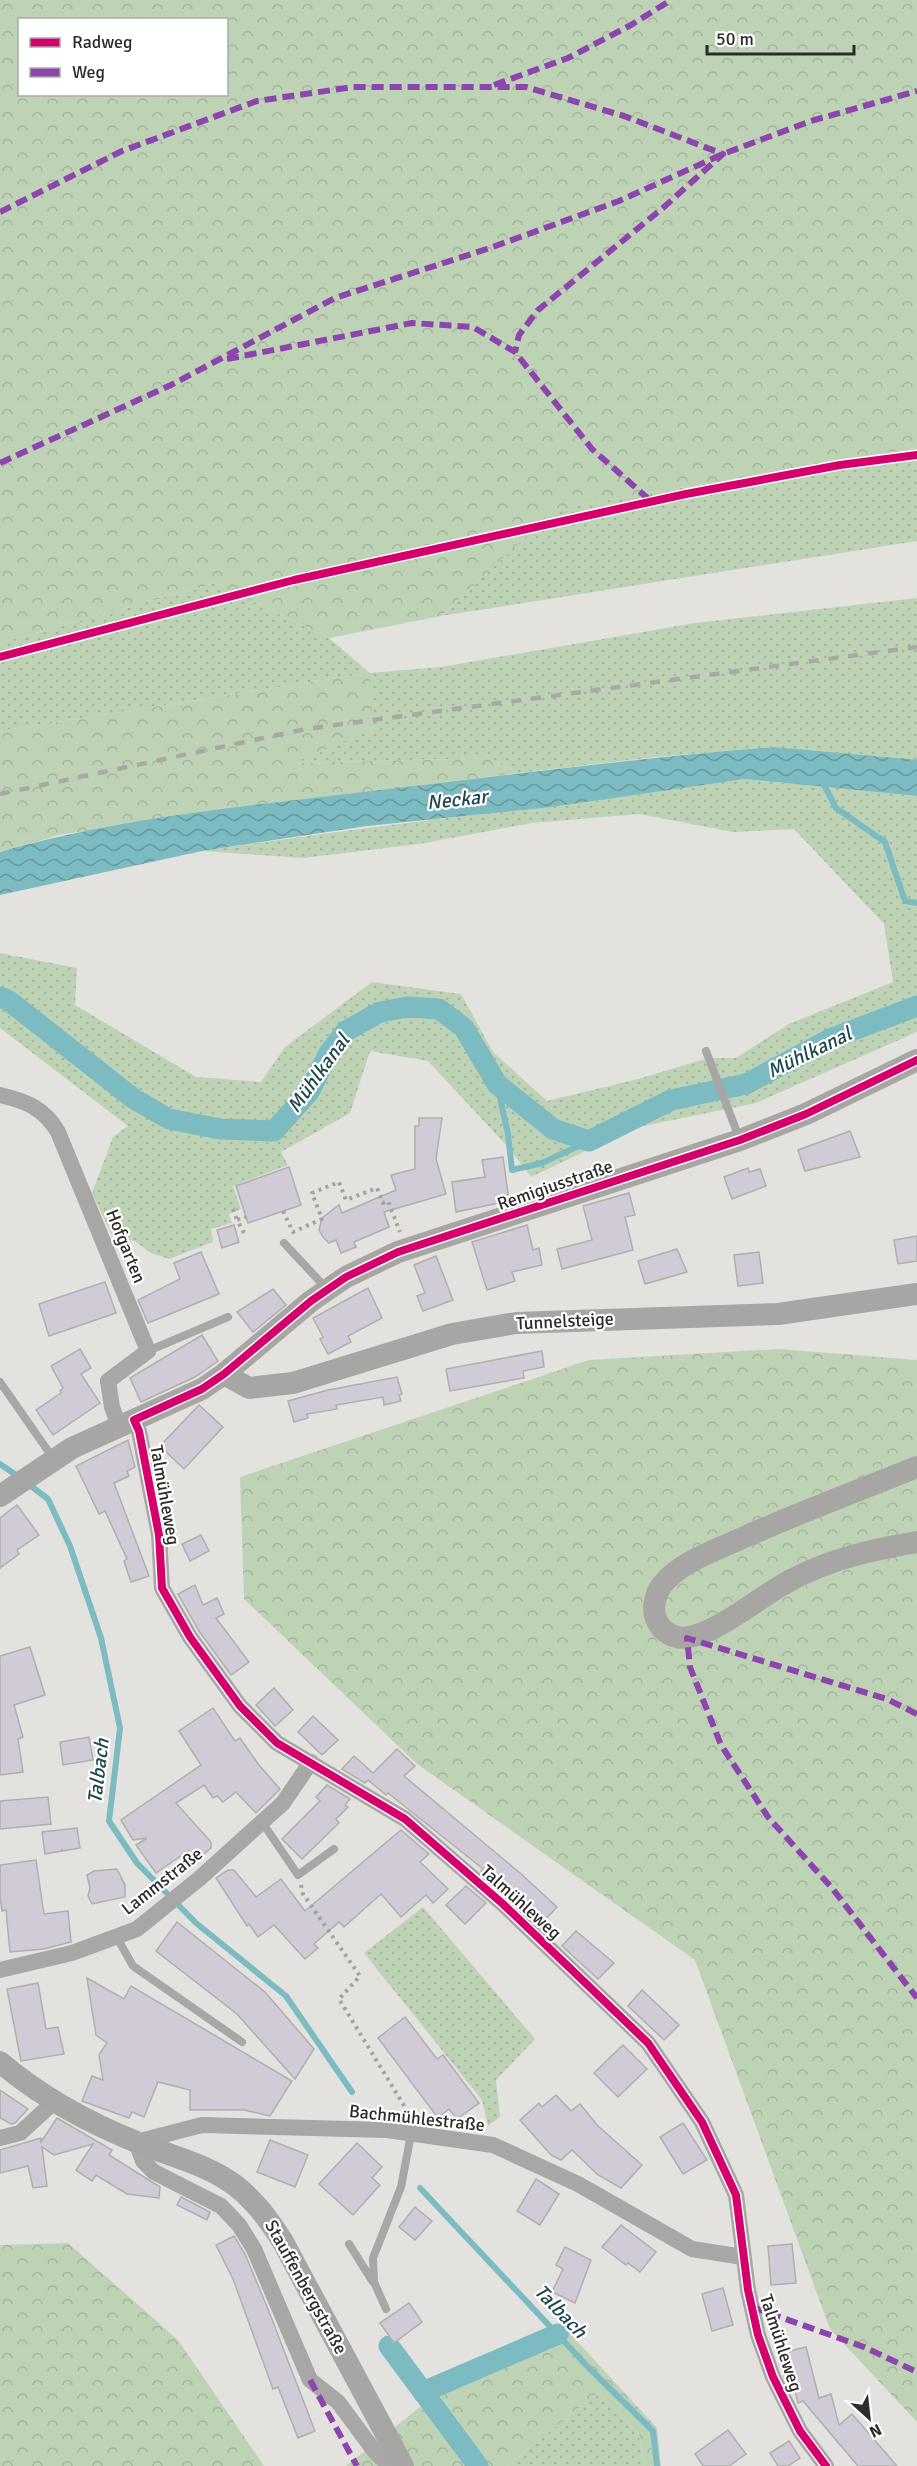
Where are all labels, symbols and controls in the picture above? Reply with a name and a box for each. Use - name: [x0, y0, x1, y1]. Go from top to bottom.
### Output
- legend: [18, 18, 228, 96]
- scale bar: [707, 18, 854, 56]
- text: 50 m: [716, 28, 754, 50]
- text: Radweg: [72, 31, 133, 53]
- text: Weg: [72, 61, 105, 83]
- water label: Neckar: [426, 784, 491, 815]
- water label: Mühlkanal: [763, 1020, 857, 1084]
- water label: Mühlkanal: [282, 1027, 356, 1117]
- street label: Remigiusstraße: [494, 1155, 616, 1215]
- street label: Hofgarten: [101, 1206, 151, 1286]
- street label: Tunnelsteige: [516, 1307, 614, 1335]
- street label: Talmühleweg: [145, 1443, 185, 1547]
- water label: Talbach: [82, 1736, 115, 1805]
- street label: Lammstraße: [117, 1842, 207, 1920]
- street label: Talmühleweg: [476, 1860, 566, 1944]
- street label: Bachmühlestraße: [348, 2100, 486, 2136]
- street label: Stauffenbergstraße: [260, 2216, 352, 2358]
- water label: Talbach: [529, 2279, 593, 2344]
- street label: Talmühleweg: [755, 2292, 807, 2394]
- north arrow: [839, 2388, 899, 2448]
- text: N: [866, 2419, 885, 2442]

